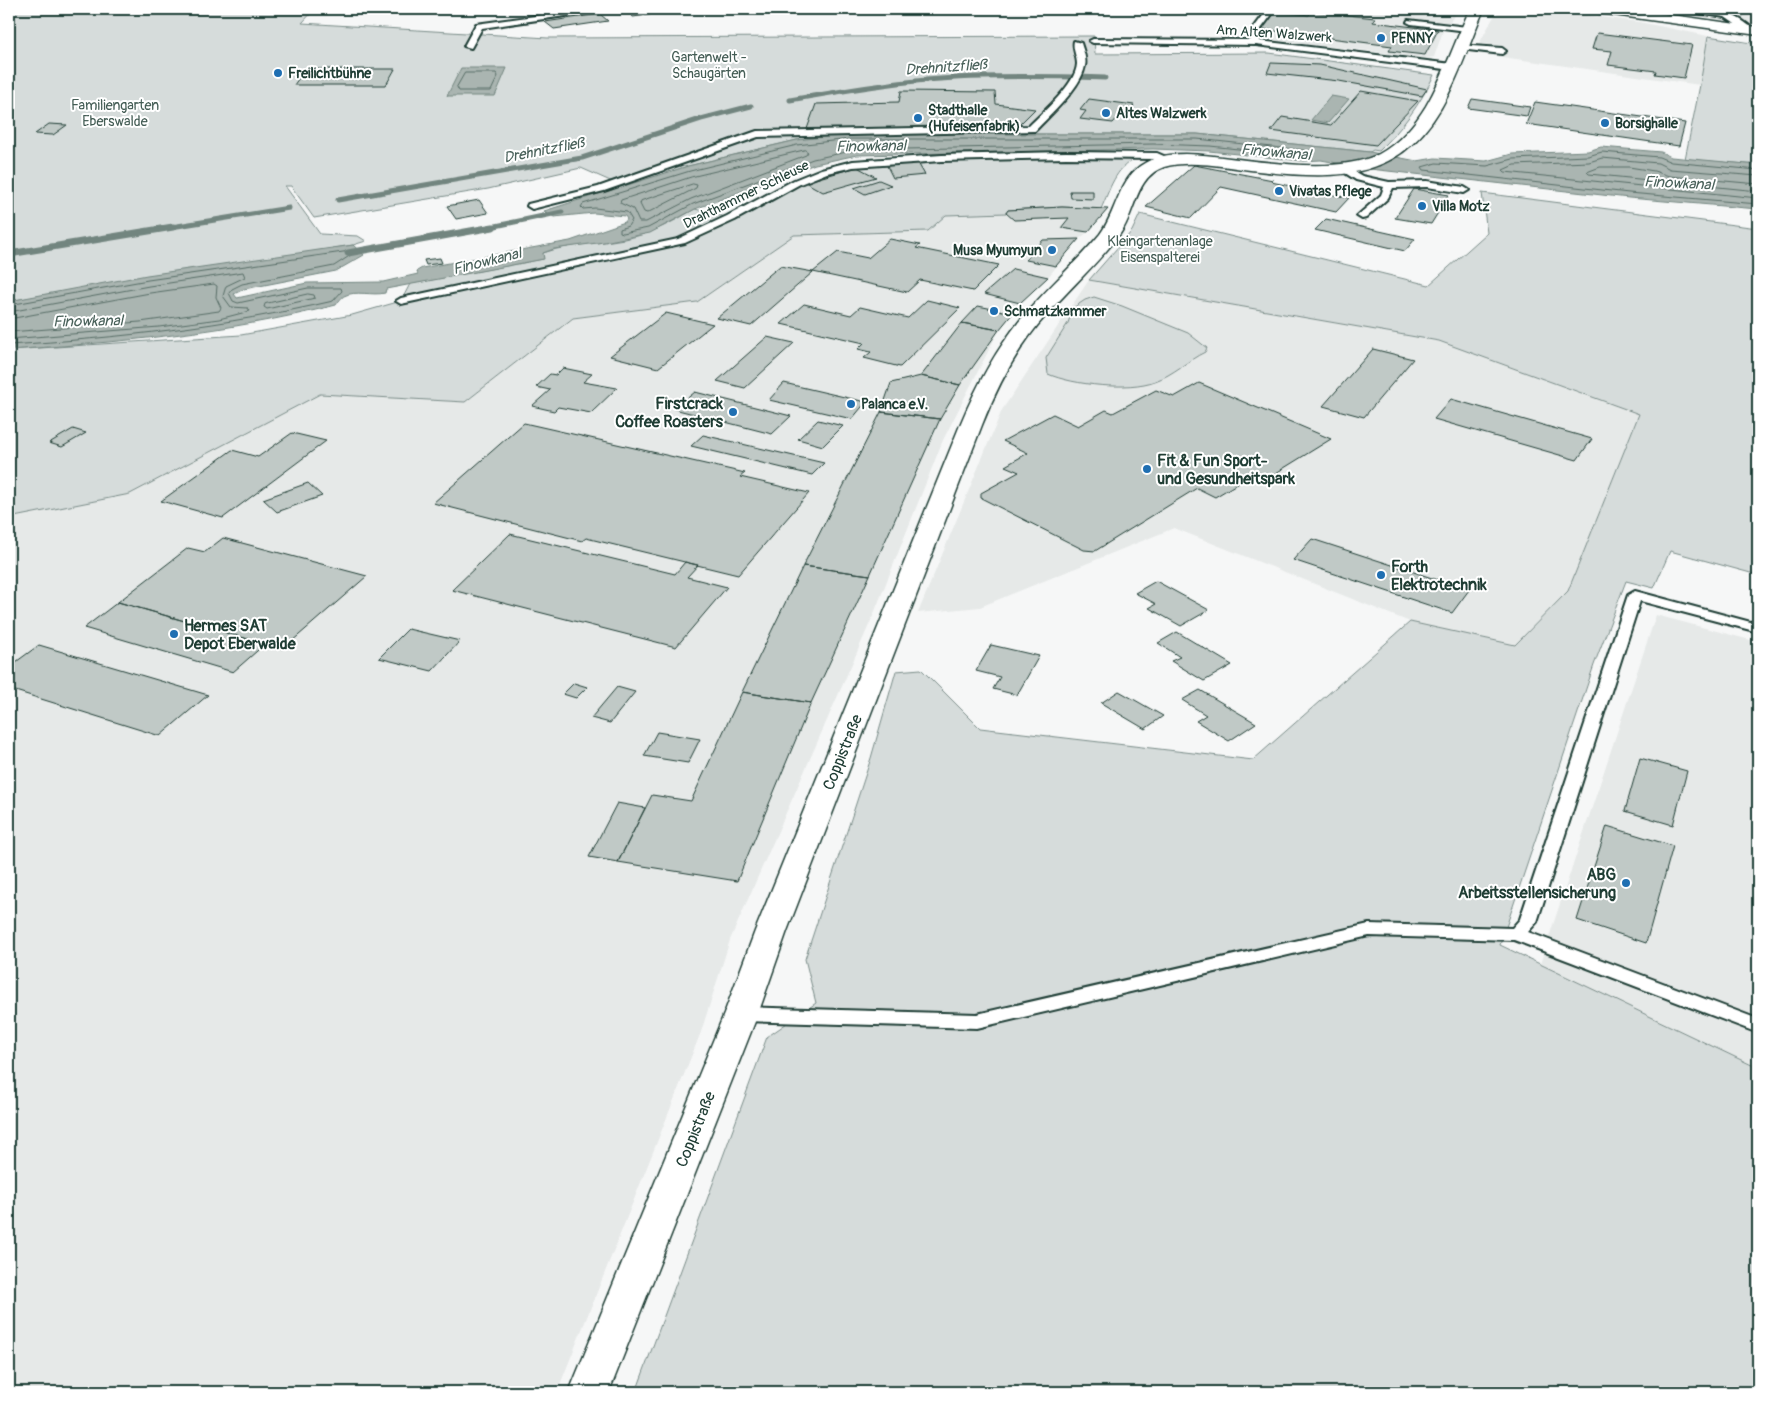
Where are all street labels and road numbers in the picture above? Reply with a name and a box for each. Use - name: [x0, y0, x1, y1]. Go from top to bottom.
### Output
- street label: Am Alten Walzwerk: [1215, 21, 1333, 46]
- street label: Drahthammer Schleuse: [681, 157, 812, 232]
- street label: Coppistraße: [819, 711, 867, 793]
- street label: Coppistraße: [672, 1088, 720, 1170]

